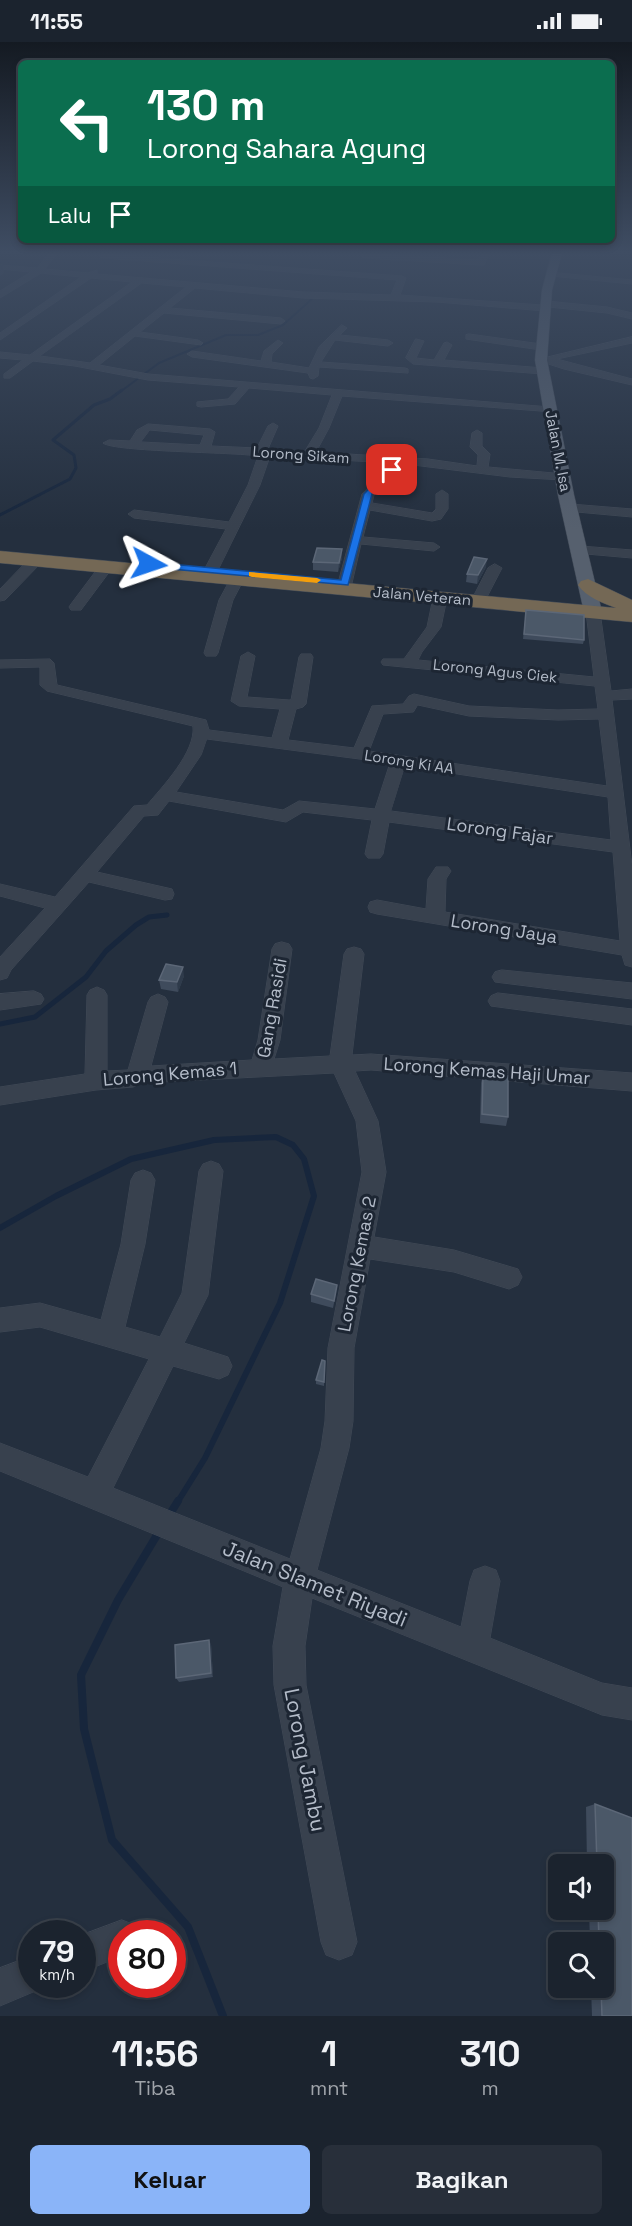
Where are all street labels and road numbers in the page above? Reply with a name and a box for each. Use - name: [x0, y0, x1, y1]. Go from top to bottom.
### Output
- street label: Jalan M. Isa: [541, 408, 576, 494]
- street label: Lorong Sikam: [252, 442, 350, 467]
- street label: Jalan Veteran: [372, 582, 472, 609]
- street label: Lorong Agus Ciek: [432, 655, 558, 686]
- street label: Lorong Ki AA: [363, 745, 456, 778]
- street label: Lorong Fajar: [445, 812, 555, 849]
- street label: Lorong Jaya: [449, 909, 559, 948]
- street label: Gang Rasidi: [251, 956, 292, 1060]
- street label: Lorong Kemas Haji Umar: [383, 1052, 591, 1089]
- street label: Lorong Kemas 1: [102, 1056, 238, 1091]
- street label: Lorong Kemas 2: [332, 1194, 381, 1334]
- street label: Jalan Slamet Riyadi: [219, 1534, 411, 1633]
- street label: Lorong Jambu: [278, 1686, 333, 1834]

